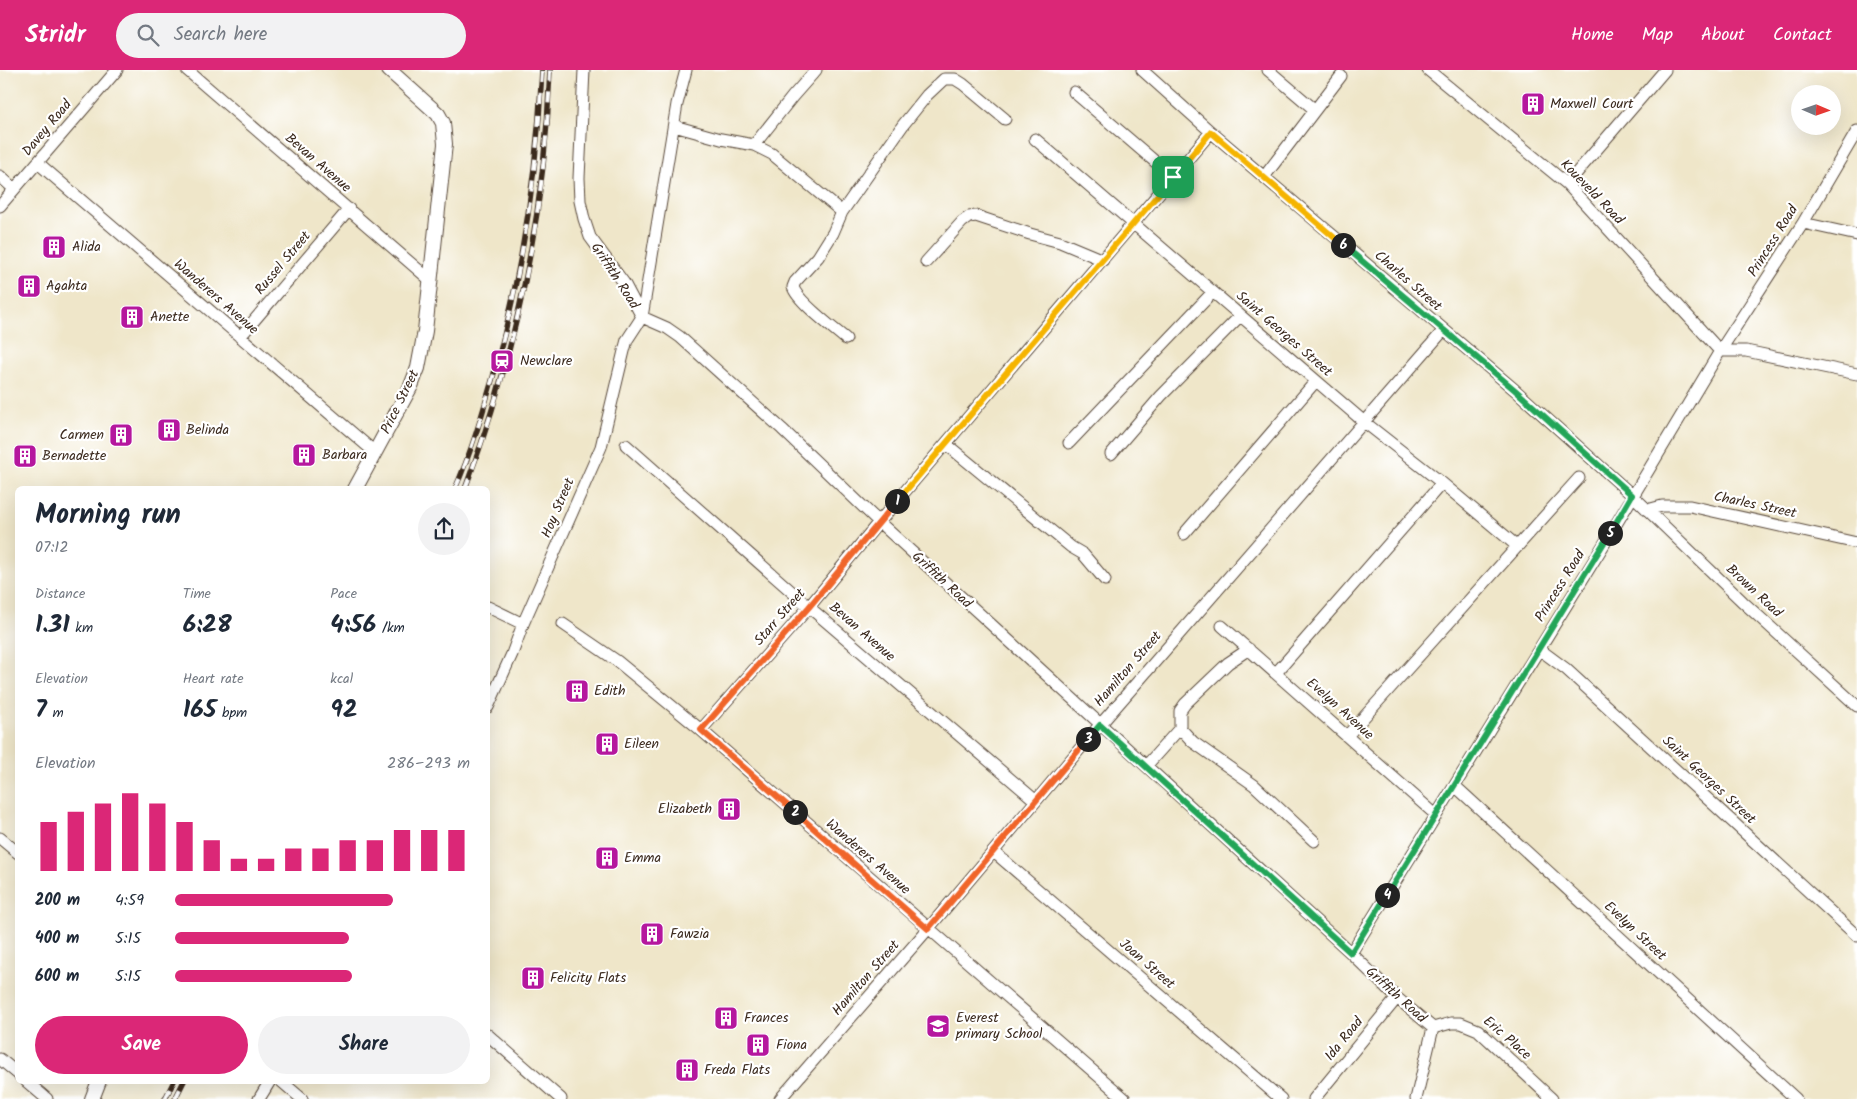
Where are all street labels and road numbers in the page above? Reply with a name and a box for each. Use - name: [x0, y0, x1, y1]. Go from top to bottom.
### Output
- street label: Davey Road: [17, 94, 78, 161]
- street label: Bevan Avenue: [280, 128, 357, 199]
- street label: Koueveld Road: [1555, 154, 1630, 231]
- street label: Princess Road: [1742, 200, 1804, 281]
- street label: Russel Street: [250, 226, 317, 300]
- street label: Griffith Road: [585, 238, 645, 315]
- street label: Charles Street: [1369, 245, 1447, 317]
- street label: Wanderers Avenue: [169, 254, 264, 341]
- street label: Saint Georges Street: [1231, 286, 1338, 383]
- street label: Price Street: [375, 366, 425, 438]
- street label: Hoy Street: [535, 474, 581, 541]
- street label: Charles Street: [1712, 486, 1799, 525]
- street label: Princess Road: [1529, 545, 1591, 626]
- street label: Griffith Road: [907, 546, 978, 615]
- street label: Brown Road: [1721, 559, 1788, 624]
- street label: Starr Street: [749, 583, 812, 651]
- street label: Bevan Avenue: [824, 597, 901, 668]
- street label: Hamilton Street: [1089, 626, 1168, 712]
- street label: Evelyn Avenue: [1301, 672, 1379, 746]
- street label: Saint Georges Street: [1657, 730, 1761, 830]
- street label: Wanderers Avenue: [821, 814, 916, 901]
- street label: Evelyn Street: [1599, 896, 1672, 966]
- street label: Joan Street: [1114, 933, 1180, 995]
- street label: Hamilton Street: [827, 935, 906, 1021]
- street label: Griffith Road: [1360, 961, 1432, 1029]
- street label: Ida Road: [1319, 1011, 1369, 1066]
- street label: Eric Place: [1478, 1011, 1537, 1066]

